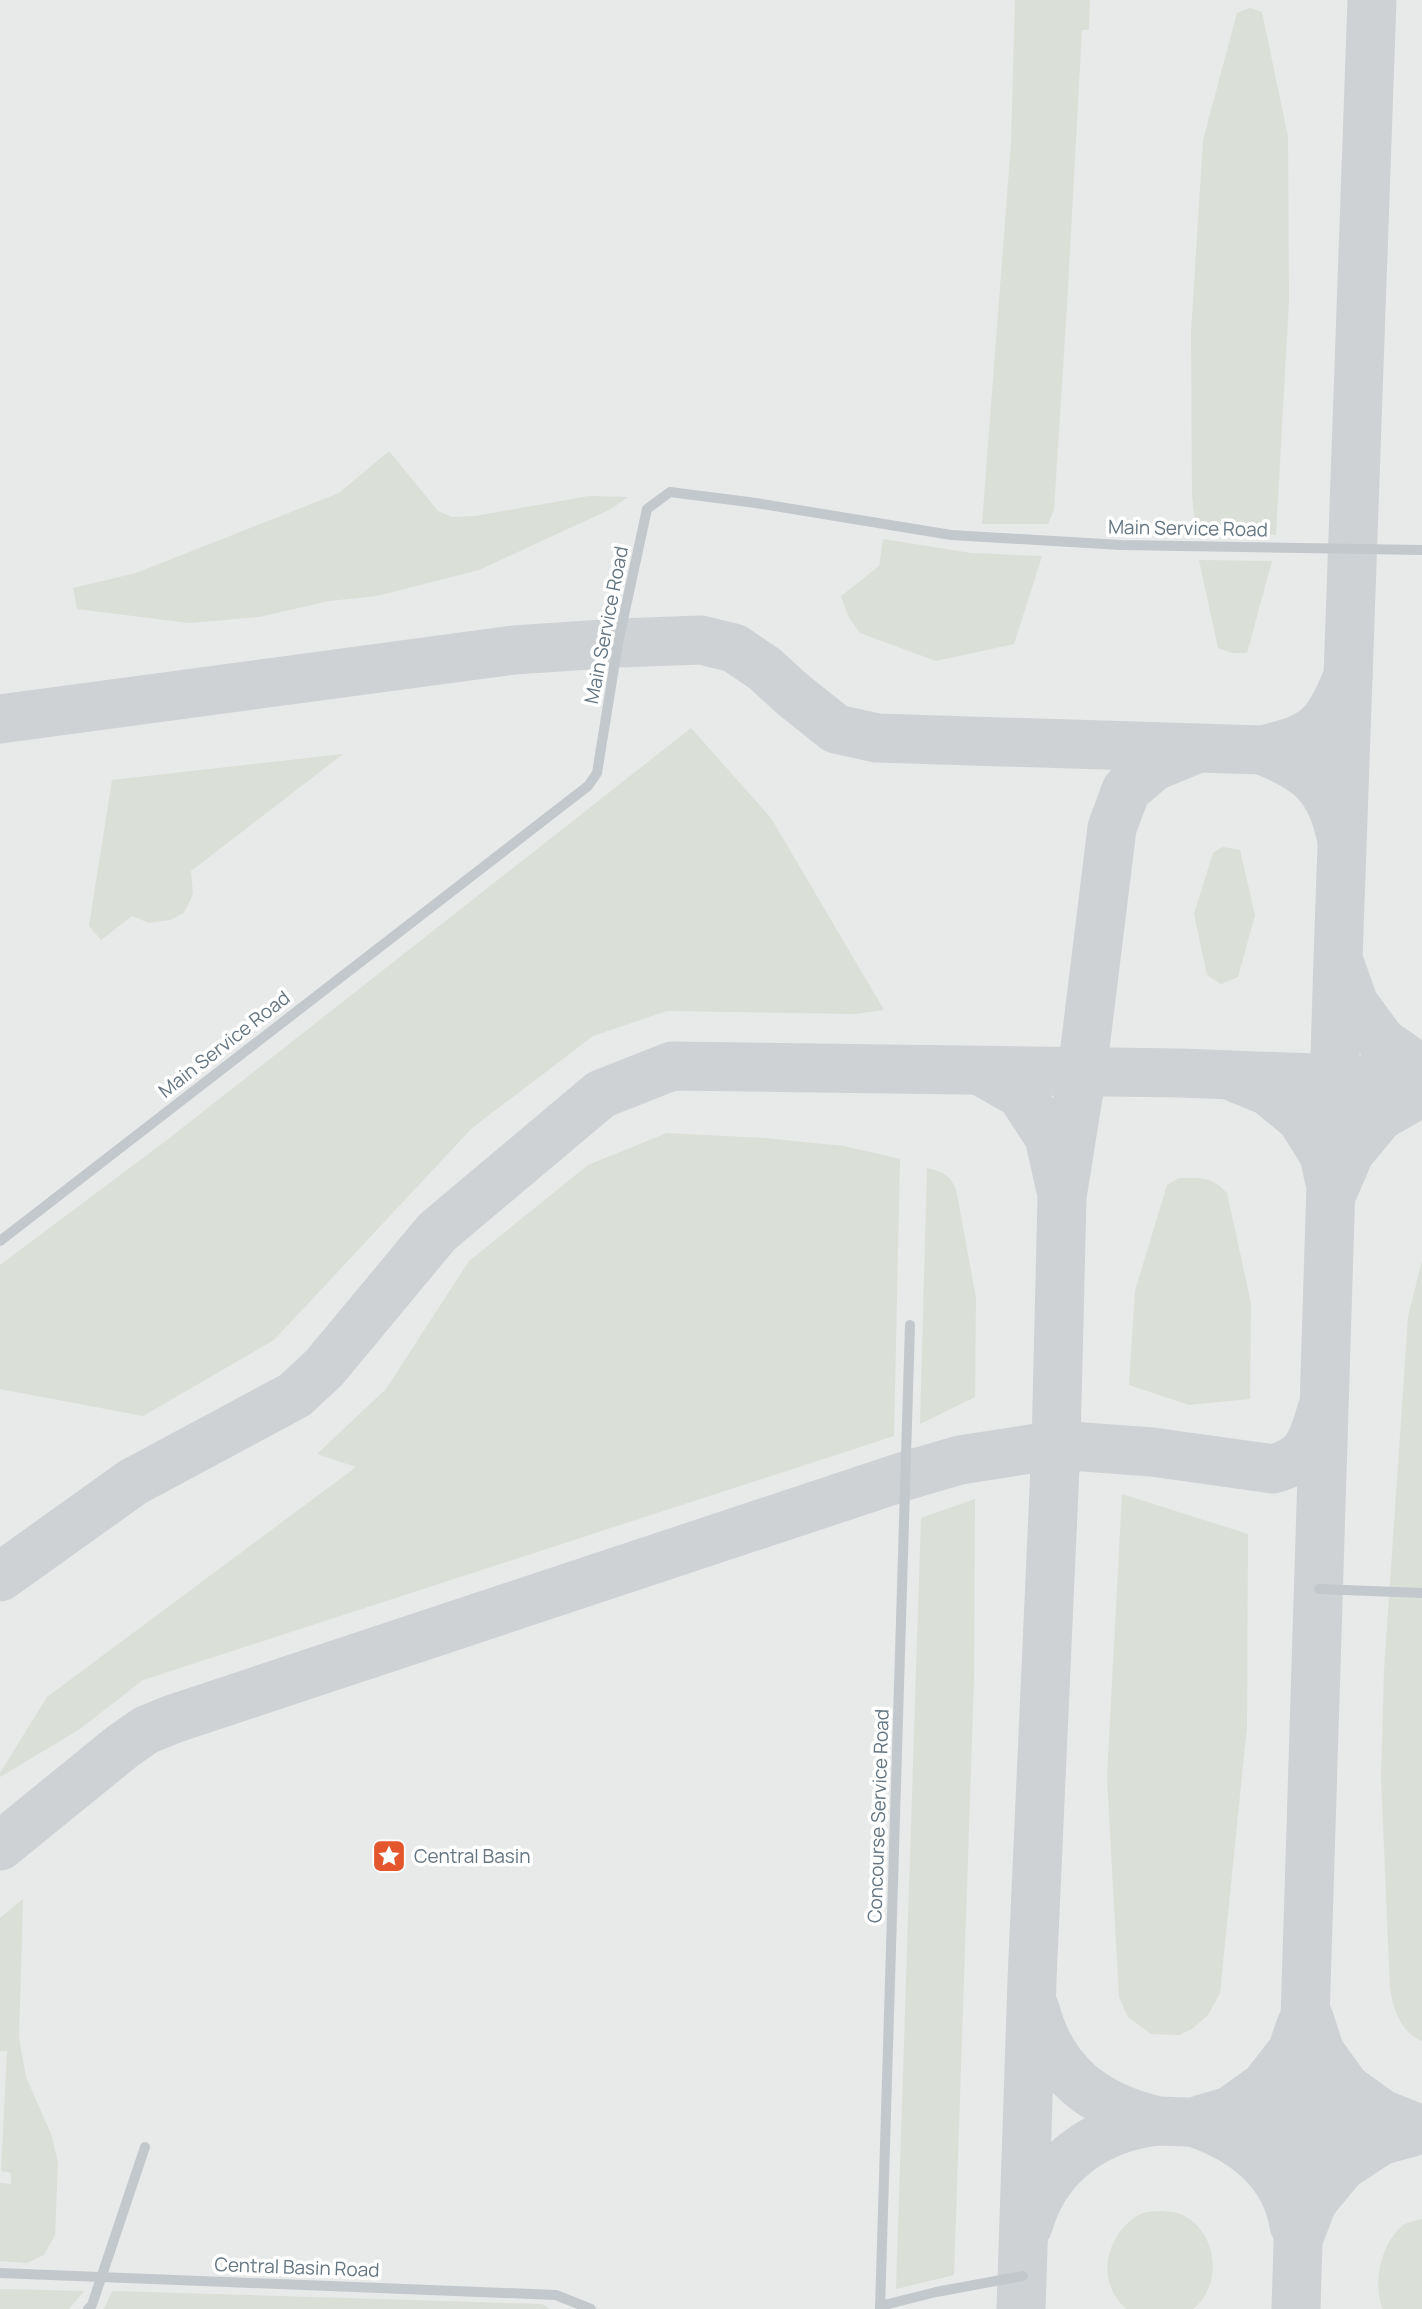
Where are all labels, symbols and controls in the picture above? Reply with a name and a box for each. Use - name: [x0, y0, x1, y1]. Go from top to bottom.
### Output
- street label: Main Service Road: [1108, 514, 1268, 542]
- street label: Main Service Road: [578, 544, 634, 706]
- street label: Main Service Road: [153, 985, 295, 1103]
- street label: Concourse Service Road: [861, 1709, 895, 1923]
- place icon: Central Basin: [370, 1837, 408, 1875]
- place label: Central Basin: [414, 1843, 530, 1869]
- street label: Central Basin Road: [214, 2251, 380, 2283]

